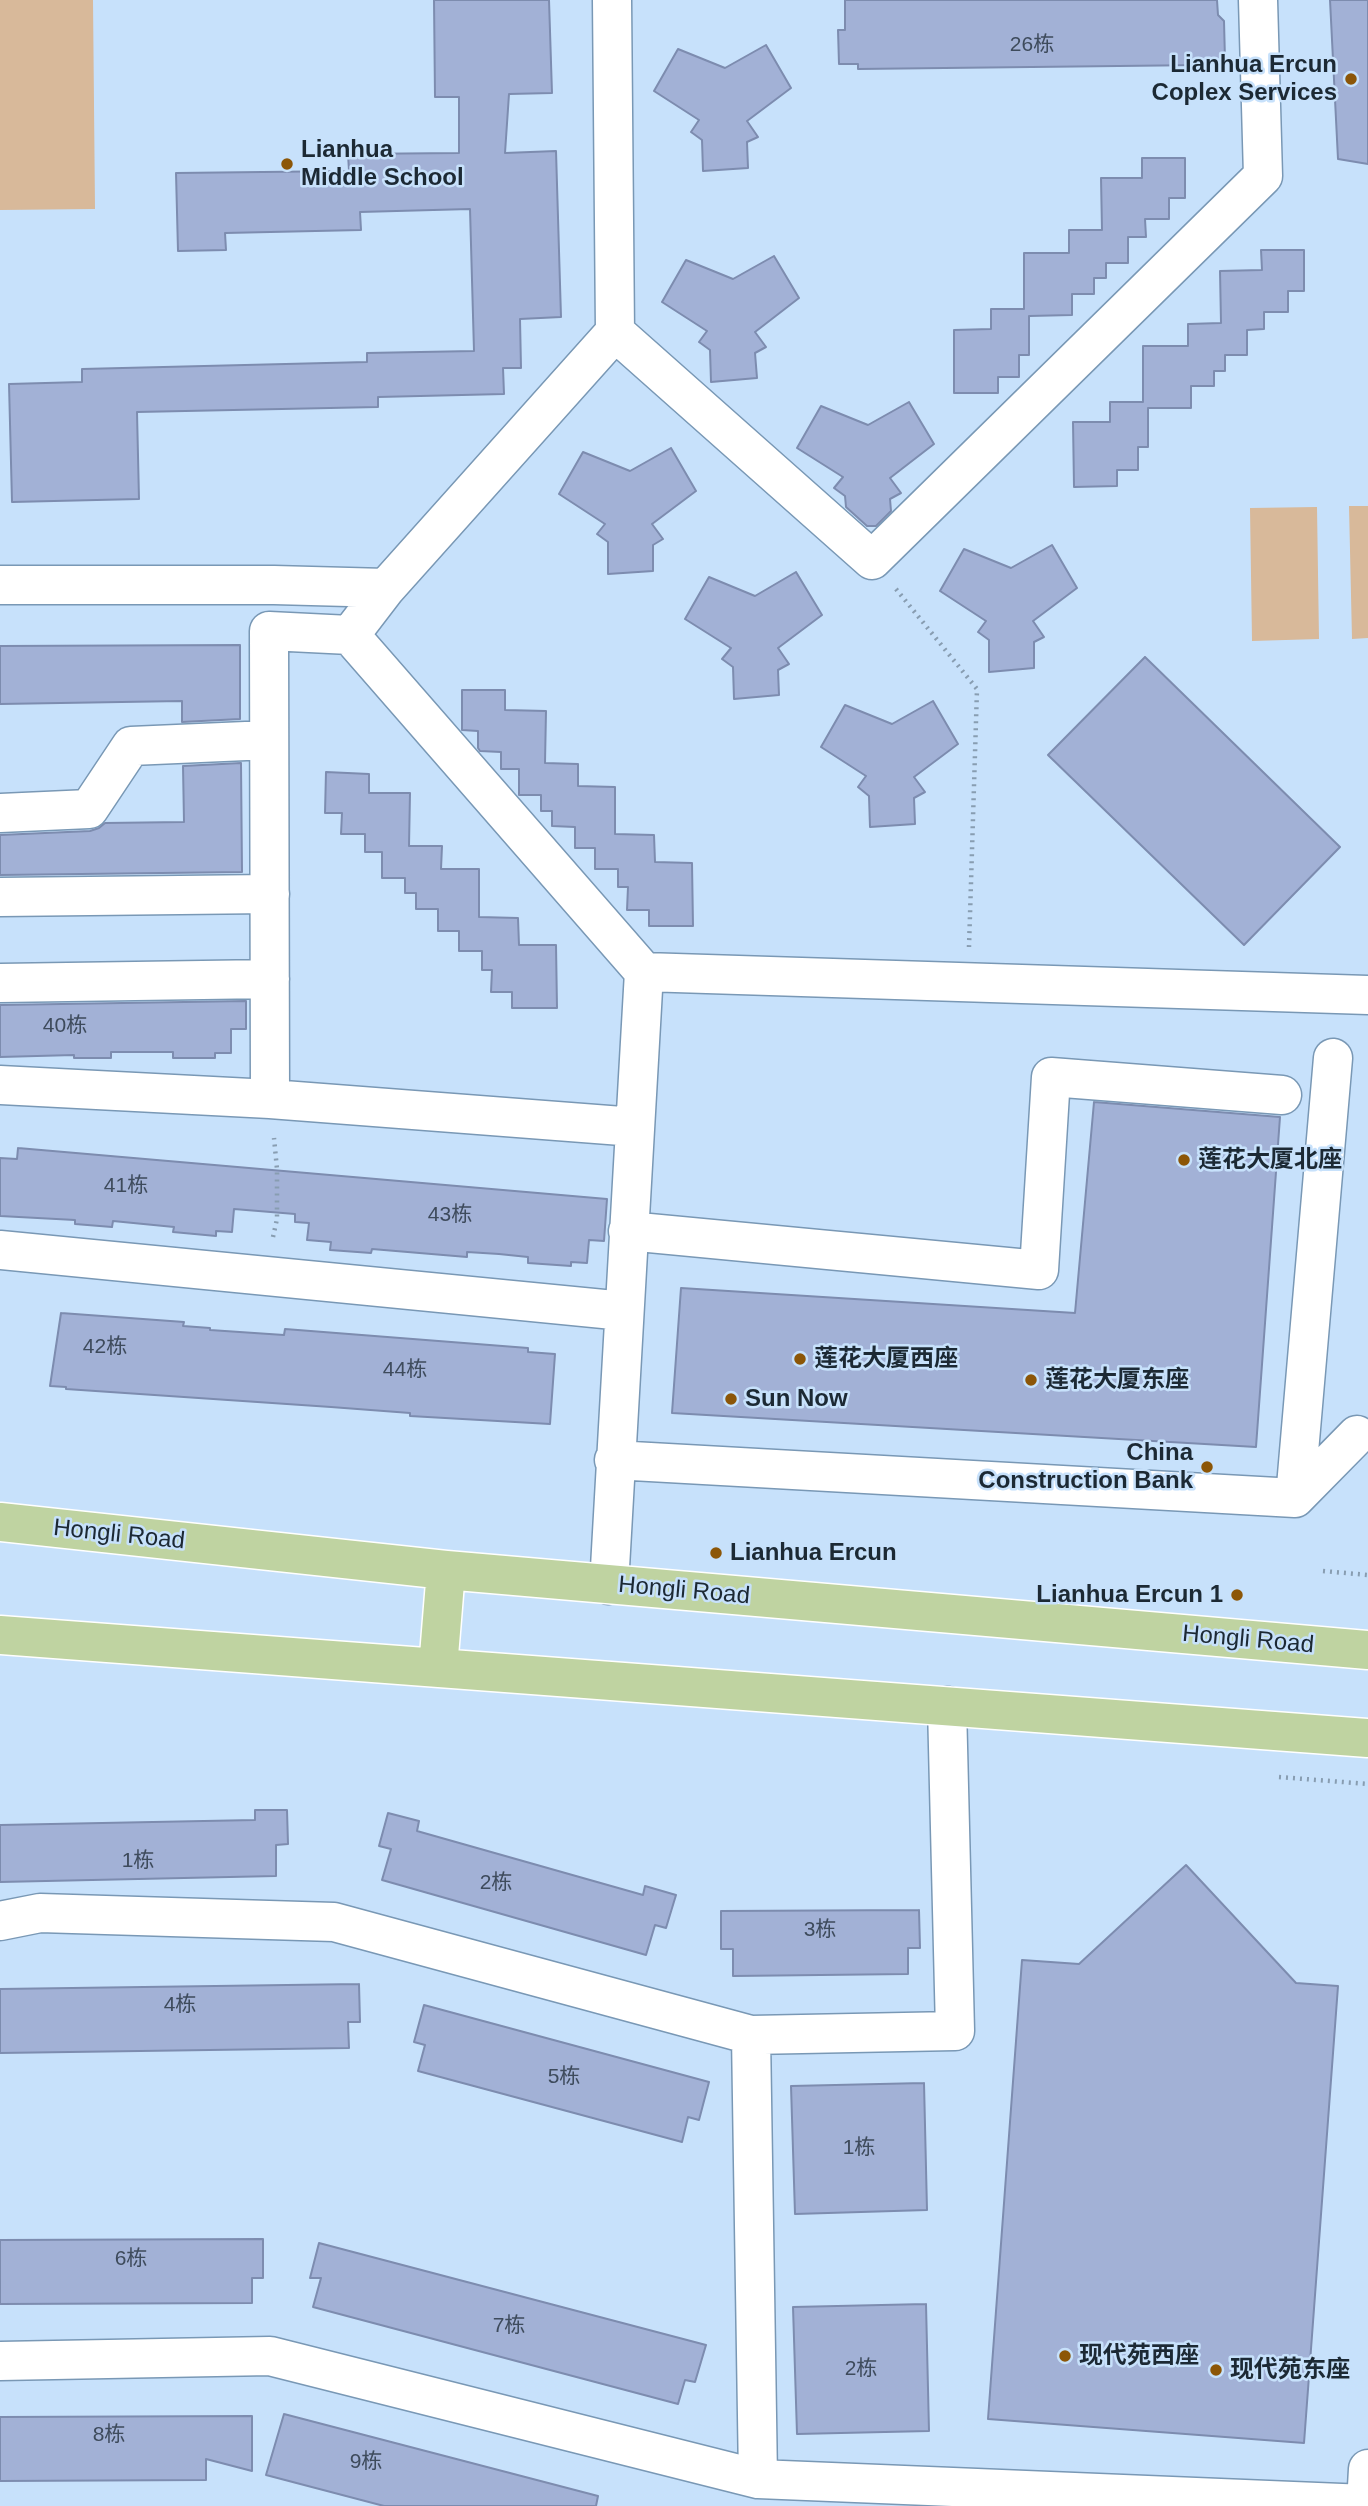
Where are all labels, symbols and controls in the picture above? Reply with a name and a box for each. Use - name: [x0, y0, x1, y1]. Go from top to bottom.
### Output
- house number: 26栋: [1010, 32, 1054, 58]
- place label: Lianhua Ercun Coplex Services: [1152, 51, 1337, 107]
- marker: Lianhua Ercun Coplex Services: [1343, 71, 1359, 87]
- place label: Lianhua Middle School: [301, 136, 464, 192]
- marker: Lianhua Middle School: [279, 156, 295, 172]
- house number: 40栋: [43, 1013, 87, 1039]
- place label: 莲花大厦北座: [1198, 1146, 1342, 1174]
- marker: 莲花大厦北座: [1176, 1152, 1192, 1168]
- house number: 41栋: [104, 1173, 148, 1199]
- house number: 43栋: [428, 1202, 472, 1228]
- house number: 42栋: [83, 1334, 127, 1360]
- place label: 莲花大厦西座: [814, 1345, 958, 1373]
- marker: 莲花大厦西座: [792, 1351, 808, 1367]
- house number: 44栋: [383, 1357, 427, 1383]
- place label: 莲花大厦东座: [1045, 1366, 1189, 1394]
- marker: 莲花大厦东座: [1023, 1372, 1039, 1388]
- place label: Sun Now: [745, 1385, 848, 1413]
- marker: Sun Now: [723, 1391, 739, 1407]
- place label: China Construction Bank: [978, 1439, 1193, 1495]
- marker: China Construction Bank: [1199, 1459, 1215, 1475]
- street label: Hongli Road: [52, 1514, 186, 1556]
- place label: Lianhua Ercun: [730, 1539, 897, 1567]
- marker: Lianhua Ercun: [708, 1545, 724, 1561]
- street label: Hongli Road: [617, 1571, 751, 1611]
- place label: Lianhua Ercun 1: [1036, 1581, 1223, 1609]
- marker: Lianhua Ercun 1: [1229, 1587, 1245, 1603]
- street label: Hongli Road: [1181, 1620, 1315, 1660]
- house number: 1栋: [122, 1848, 154, 1874]
- house number: 2栋: [480, 1870, 512, 1896]
- house number: 3栋: [804, 1917, 836, 1943]
- house number: 4栋: [164, 1992, 196, 2018]
- house number: 5栋: [548, 2064, 580, 2090]
- house number: 1栋: [843, 2135, 875, 2161]
- house number: 6栋: [115, 2246, 147, 2272]
- house number: 7栋: [493, 2313, 525, 2339]
- place label: 现代苑西座: [1079, 2342, 1199, 2370]
- marker: 现代苑西座: [1057, 2348, 1073, 2364]
- house number: 2栋: [845, 2356, 877, 2382]
- place label: 现代苑东座: [1230, 2356, 1350, 2384]
- marker: 现代苑东座: [1208, 2362, 1224, 2378]
- house number: 8栋: [93, 2422, 125, 2448]
- house number: 9栋: [350, 2449, 382, 2475]

